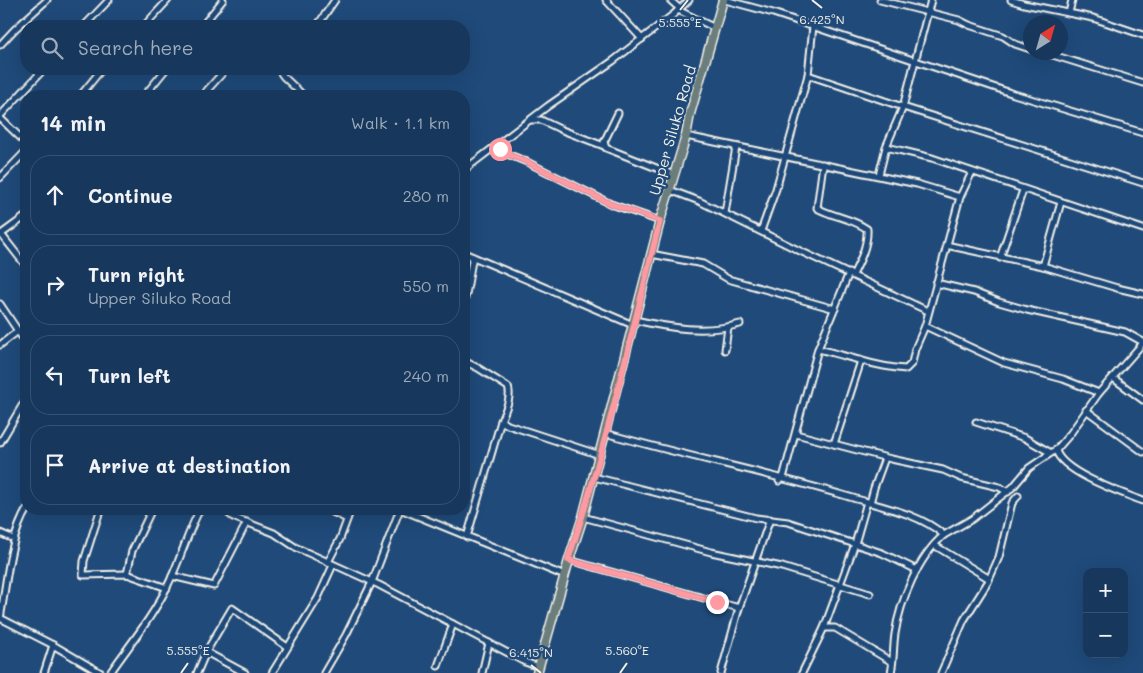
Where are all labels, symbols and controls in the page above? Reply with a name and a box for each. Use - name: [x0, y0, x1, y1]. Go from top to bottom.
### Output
- text: 6.425°N: [799, 11, 845, 27]
- text: 5.555°E: [658, 14, 702, 30]
- north arrow: [1023, 15, 1068, 60]
- search box: [20, 20, 470, 75]
- icon: search: [38, 34, 66, 62]
- text: Search here: [78, 35, 194, 60]
- street label: Upper Siluko Road: [644, 63, 700, 197]
- text: 14 min: [40, 109, 106, 136]
- text: Walk · 1.1 km: [351, 112, 450, 133]
- route start: [489, 138, 512, 161]
- icon: ahead: [41, 181, 69, 209]
- text: Continue: [88, 183, 173, 208]
- text: 280 m: [403, 185, 449, 206]
- text: Turn right: [88, 262, 185, 287]
- icon: right: [41, 271, 69, 299]
- text: 550 m: [403, 275, 449, 296]
- text: Upper Siluko Road: [88, 287, 231, 308]
- icon: left: [41, 361, 69, 389]
- text: Turn left: [88, 363, 171, 388]
- text: 240 m: [403, 365, 449, 386]
- icon: arrive: [41, 451, 69, 479]
- text: Arrive at destination: [88, 453, 291, 478]
- map controls: [1083, 568, 1128, 658]
- button: +: [1083, 568, 1128, 613]
- route end: [706, 591, 729, 614]
- button: −: [1083, 613, 1128, 658]
- text: 5.555°E: [166, 642, 210, 658]
- text: 5.560°E: [605, 642, 649, 658]
- text: 6.415°N: [509, 644, 553, 660]

